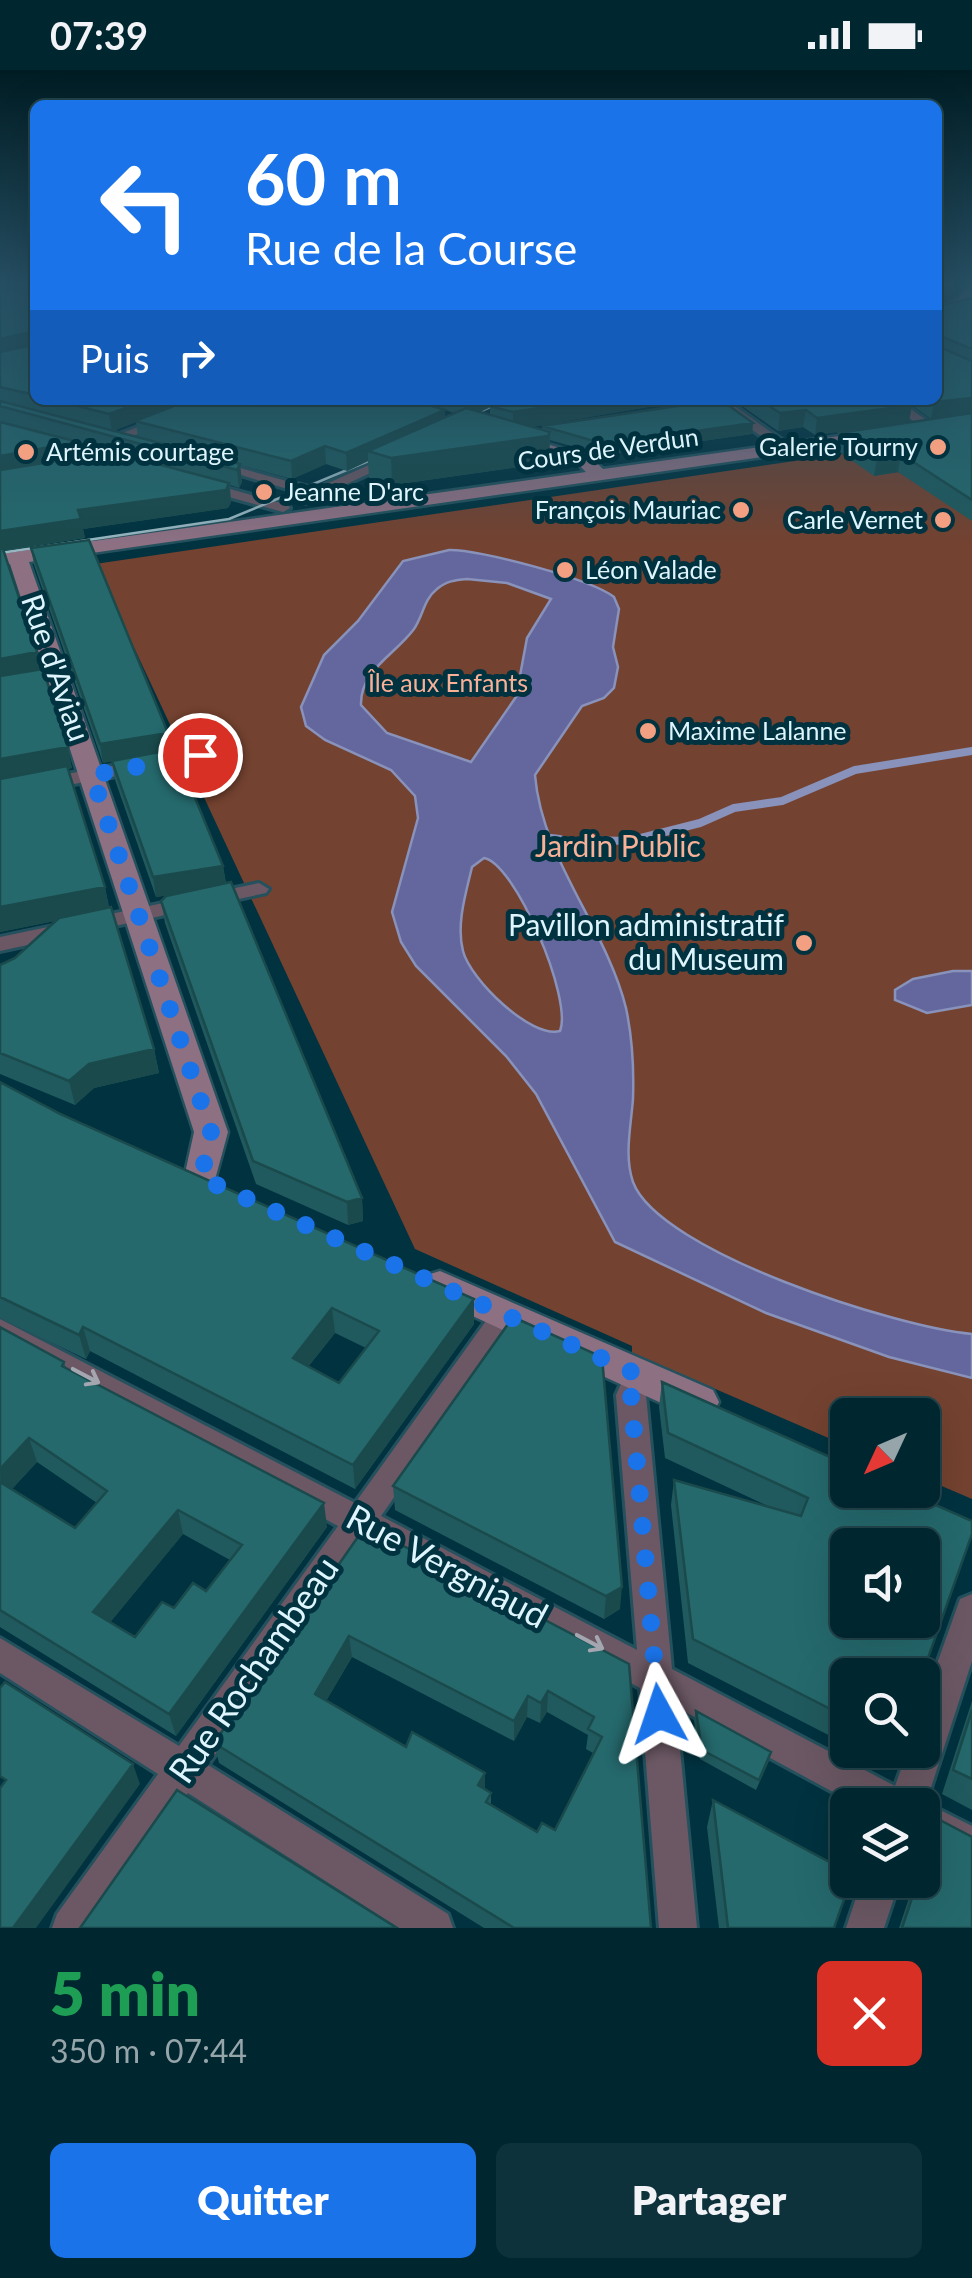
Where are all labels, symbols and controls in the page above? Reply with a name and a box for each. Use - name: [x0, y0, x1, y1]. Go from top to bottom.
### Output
- text: 07:39: [50, 12, 148, 58]
- text: 60 m: [245, 136, 402, 220]
- icon: left: [80, 140, 210, 270]
- text: Rue de la Course: [245, 221, 577, 275]
- icon: right: [169, 330, 224, 385]
- text: Puis: [80, 335, 149, 381]
- street label: Cours de Verdun: [516, 420, 700, 476]
- place label: Galerie Tourny: [759, 431, 918, 461]
- place label: Artémis courtage: [46, 436, 234, 466]
- marker: Galerie Tourny: [927, 436, 949, 458]
- marker: Artémis courtage: [15, 441, 37, 463]
- place label: Jeanne D'arc: [284, 476, 424, 506]
- marker: Jeanne D'arc: [253, 481, 275, 503]
- place label: François Mauriac: [535, 494, 721, 524]
- marker: François Mauriac: [730, 499, 752, 521]
- place label: Carle Vernet: [787, 504, 923, 534]
- marker: Carle Vernet: [932, 509, 954, 531]
- place label: Léon Valade: [585, 554, 717, 584]
- marker: Léon Valade: [554, 559, 576, 581]
- street label: Rue d'Aviau: [15, 589, 99, 746]
- park label: Île aux Enfants: [367, 667, 528, 697]
- pin: [158, 713, 243, 798]
- place label: Maxime Lalanne: [668, 715, 847, 745]
- marker: Maxime Lalanne: [637, 720, 659, 742]
- icon: arrive: [173, 728, 228, 783]
- park label: Jardin Public: [535, 827, 701, 863]
- place label: Pavillon administratif du Museum: [508, 906, 784, 976]
- marker: Pavillon administratif du Museum: [793, 932, 815, 954]
- one-way arrow: [71, 1367, 101, 1386]
- north arrow: [830, 1398, 940, 1508]
- map controls: [830, 1398, 940, 1898]
- street label: Rue Vergniaud: [340, 1495, 556, 1636]
- button: sound: [830, 1528, 940, 1638]
- street label: Rue Rochambeau: [159, 1548, 346, 1790]
- one-way arrow: [575, 1633, 604, 1653]
- button: search: [830, 1658, 940, 1768]
- position arrow: [607, 1662, 711, 1766]
- button: layers: [830, 1788, 940, 1898]
- text: 5 min: [50, 1957, 200, 2029]
- button: close: [817, 1961, 922, 2066]
- text: 350 m · 07:44: [50, 2031, 247, 2070]
- button: Quitter: [50, 2143, 476, 2258]
- button: Partager: [496, 2143, 922, 2258]

